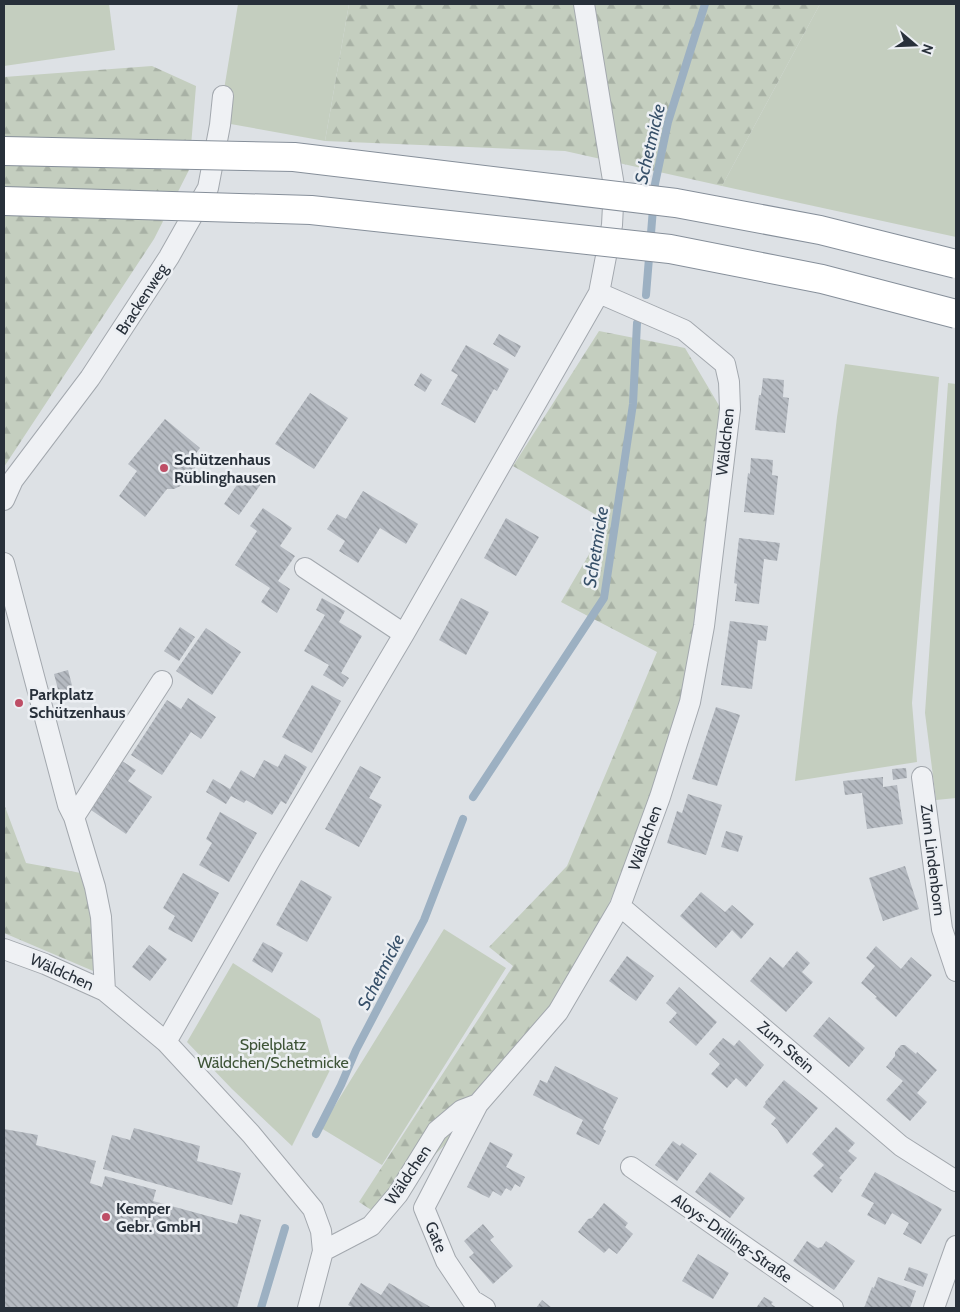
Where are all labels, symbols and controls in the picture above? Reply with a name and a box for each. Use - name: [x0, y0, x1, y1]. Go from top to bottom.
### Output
- north arrow: [890, 20, 940, 70]
- text: N: [917, 42, 937, 57]
- water label: Schetmicke: [630, 102, 670, 186]
- street label: Brackenweg: [112, 259, 173, 338]
- street label: Wäldchen: [712, 407, 738, 477]
- place label: Schützenhaus Rüblinghausen: [174, 450, 276, 487]
- marker: Schützenhaus Rüblinghausen: [158, 462, 170, 474]
- water label: Schetmicke: [579, 505, 613, 589]
- place label: Parkplatz Schützenhaus: [29, 685, 126, 722]
- marker: Parkplatz Schützenhaus: [13, 697, 25, 709]
- street label: Wäldchen: [624, 803, 666, 873]
- street label: Zum Lindenborn: [917, 803, 949, 917]
- water label: Schetmicke: [353, 931, 409, 1013]
- street label: Wäldchen: [27, 950, 97, 994]
- street label: Zum Stein: [754, 1017, 818, 1077]
- park label: Spielplatz Wäldchen/Schetmicke: [197, 1035, 349, 1072]
- street label: Wäldchen: [381, 1142, 435, 1208]
- street label: Aloys-Drilling-Straße: [668, 1189, 796, 1287]
- place label: Kemper Gebr. GmbH: [116, 1199, 201, 1236]
- marker: Kemper Gebr. GmbH: [100, 1211, 112, 1223]
- street label: Gate: [421, 1219, 451, 1255]

